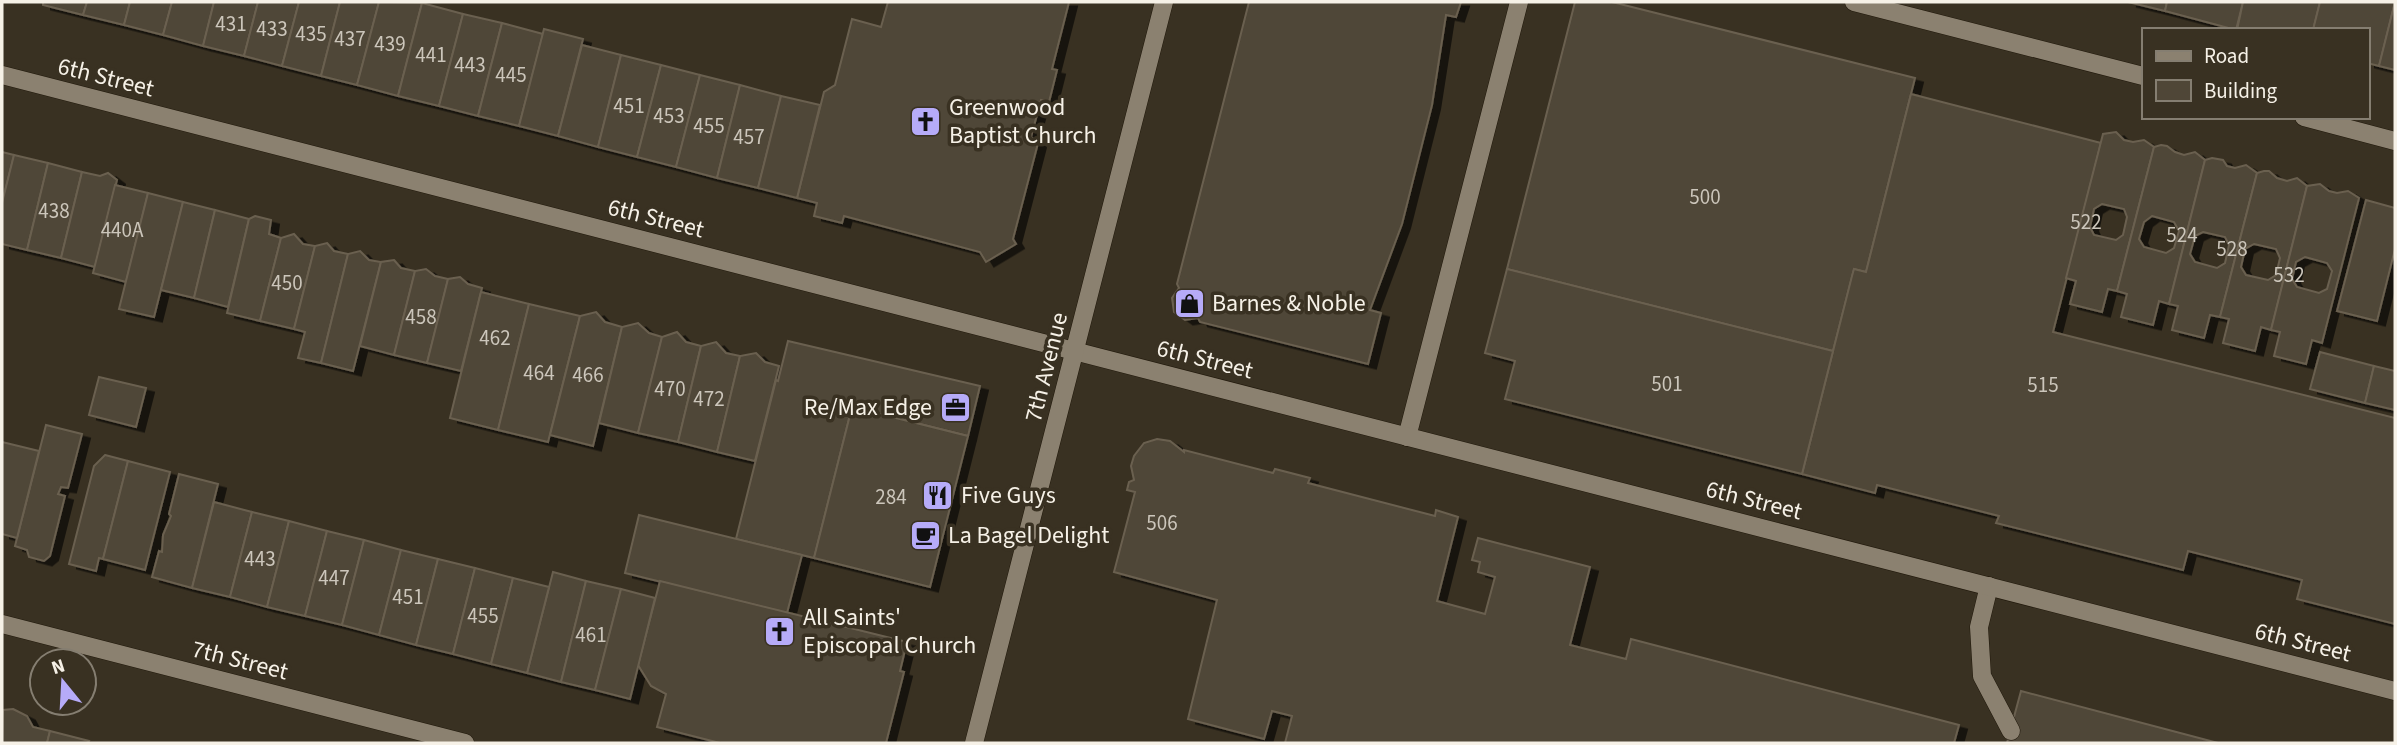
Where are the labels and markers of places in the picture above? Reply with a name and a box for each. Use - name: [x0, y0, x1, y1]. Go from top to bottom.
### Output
- place label: Greenwood Baptist Church: [949, 90, 1097, 153]
- church icon: Greenwood Baptist Church: [909, 104, 943, 138]
- shop icon: Barnes & Noble: [1172, 286, 1206, 320]
- place label: Barnes & Noble: [1212, 286, 1366, 321]
- place label: Re/Max Edge: [804, 390, 932, 425]
- office icon: Re/Max Edge: [938, 390, 972, 424]
- restaurant icon: Five Guys: [921, 478, 955, 512]
- place label: Five Guys: [961, 478, 1056, 513]
- cafe icon: La Bagel Delight: [908, 518, 942, 552]
- place label: La Bagel Delight: [948, 518, 1109, 553]
- place label: All Saints' Episcopal Church: [803, 600, 976, 663]
- church icon: All Saints' Episcopal Church: [763, 614, 797, 648]

